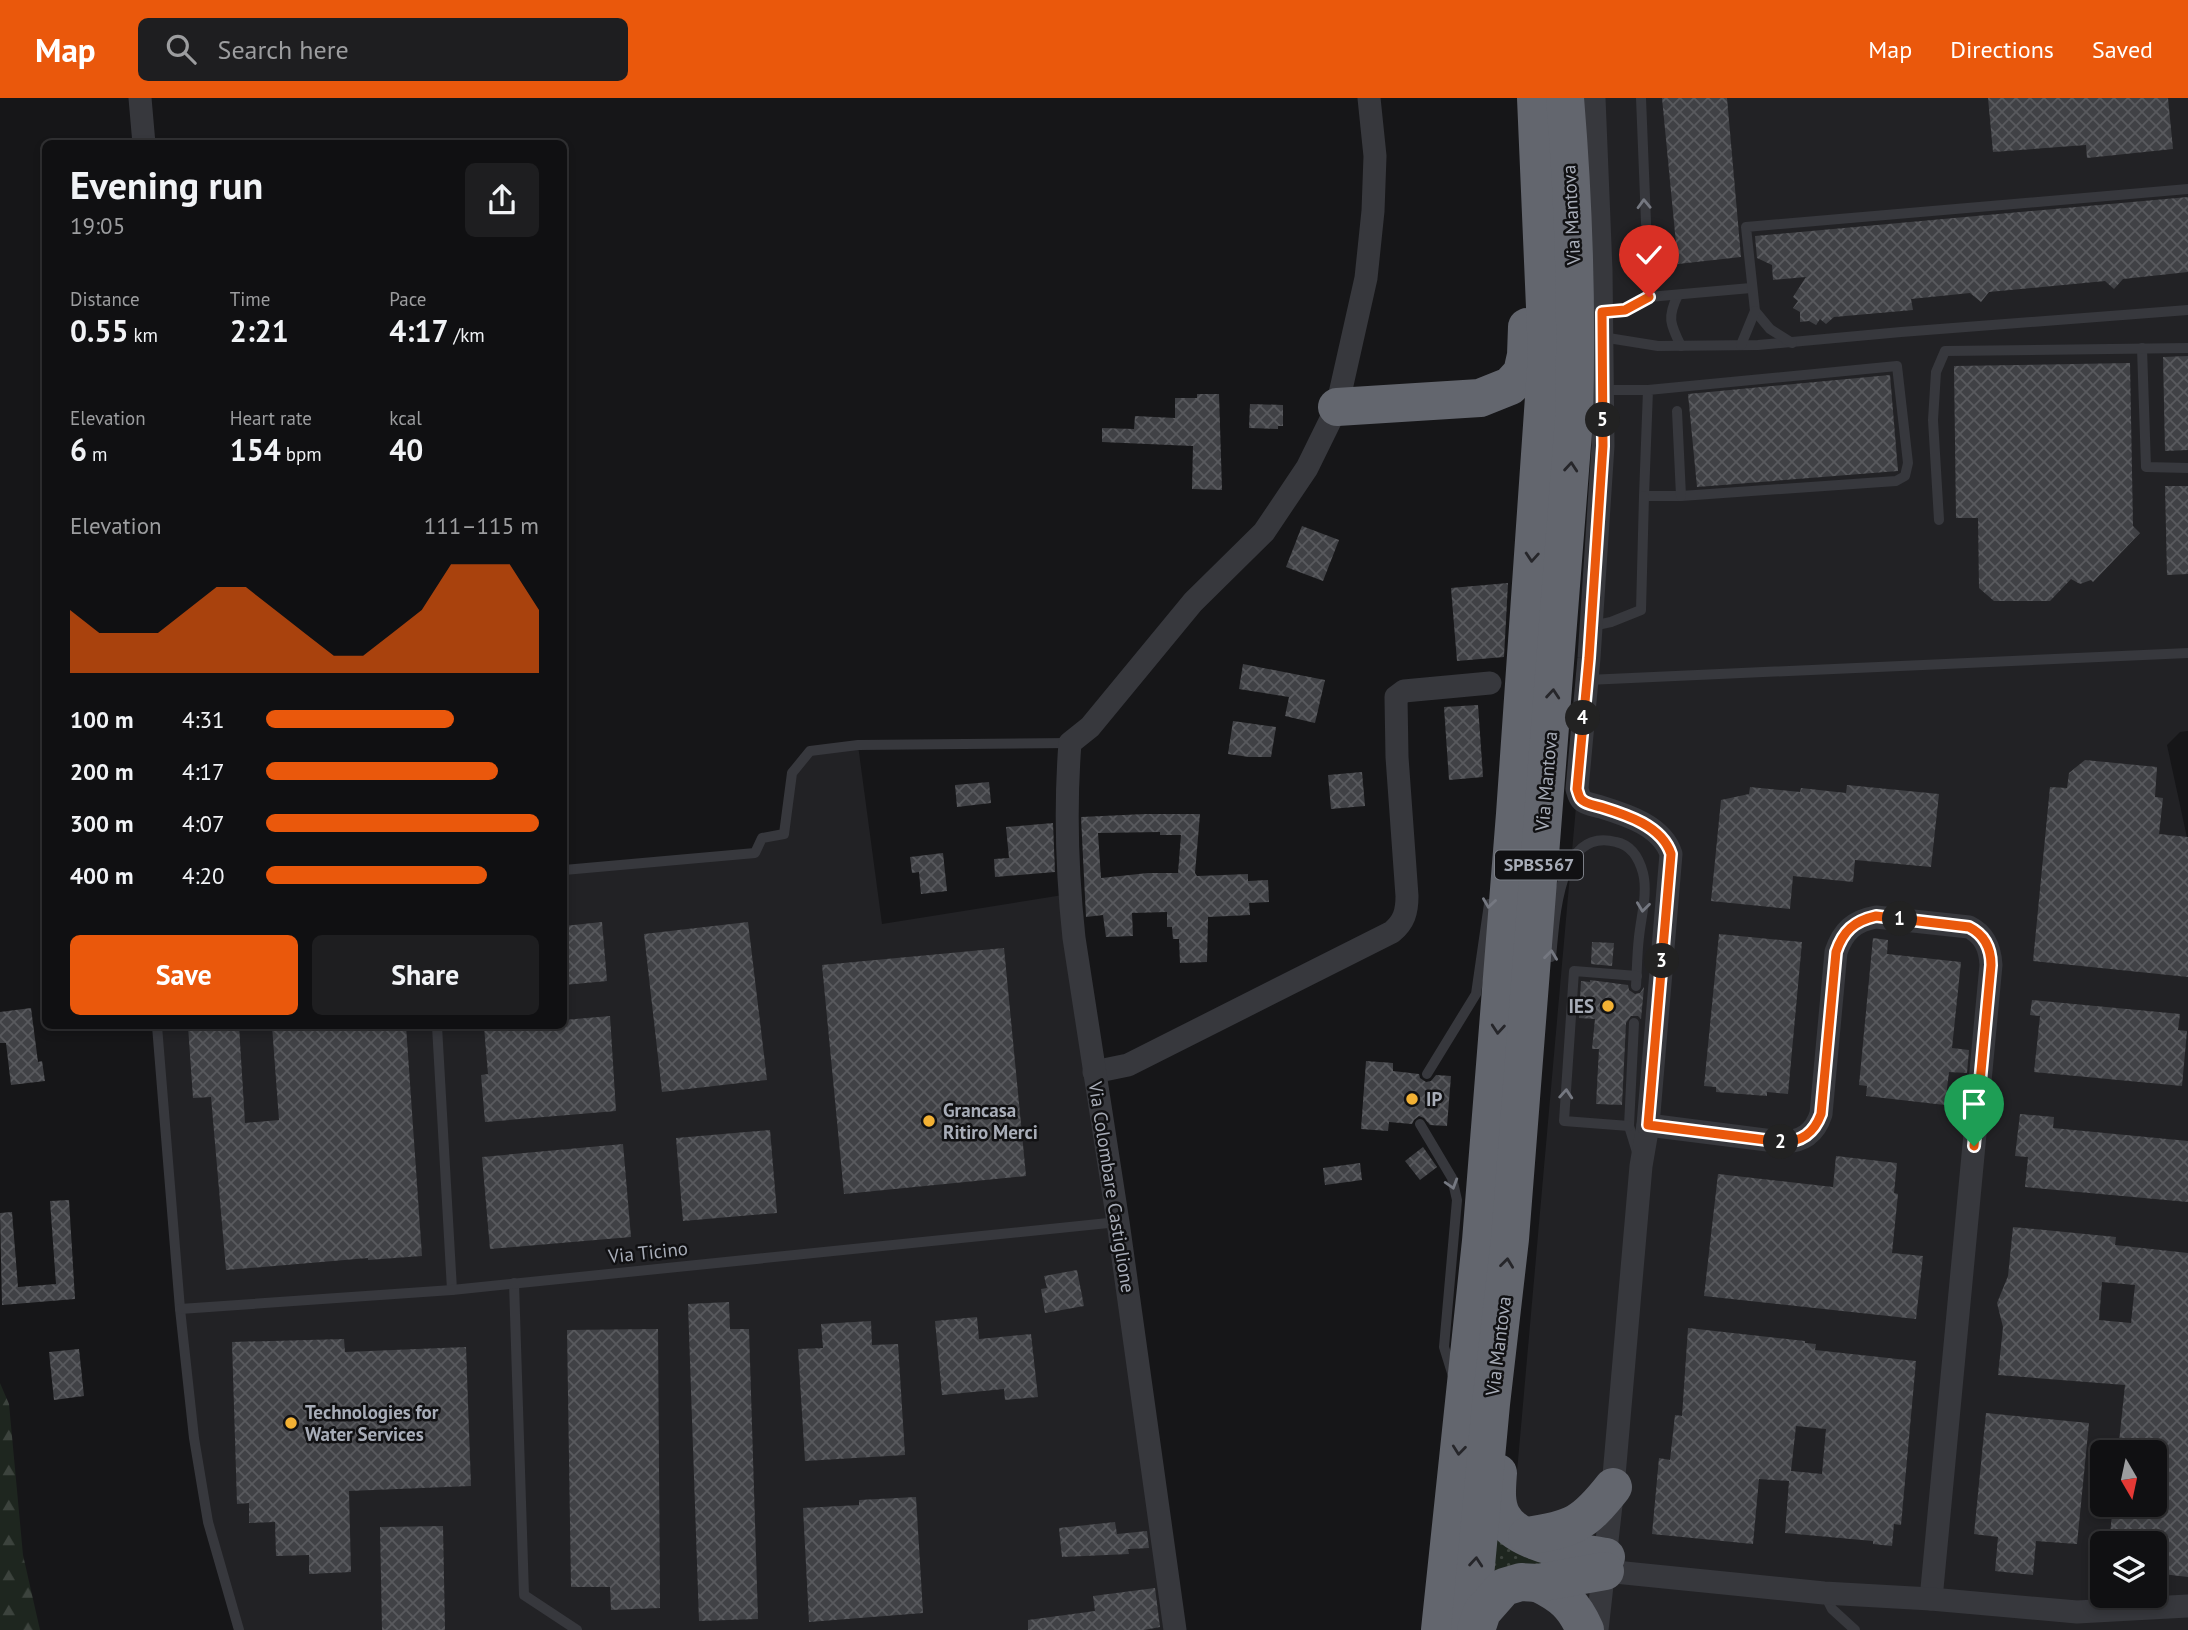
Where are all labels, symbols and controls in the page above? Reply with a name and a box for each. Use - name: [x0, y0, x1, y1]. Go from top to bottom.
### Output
- search box: [138, 18, 628, 81]
- text: Map: [35, 28, 96, 71]
- icon: search: [162, 30, 200, 68]
- text: Search here: [218, 33, 349, 66]
- text: Map: [1868, 34, 1912, 65]
- text: Directions: [1950, 34, 2054, 65]
- text: Saved: [2092, 34, 2153, 65]
- text: Evening run: [70, 160, 263, 209]
- button: share: [465, 163, 539, 237]
- street label: Via Mantova: [1556, 164, 1586, 267]
- one-way arrow: [1637, 199, 1652, 210]
- text: 19:05: [70, 211, 125, 240]
- pin: [1619, 225, 1679, 297]
- icon: check: [1630, 236, 1668, 274]
- text: Distance: [70, 287, 140, 311]
- text: Time: [230, 287, 270, 311]
- text: Pace: [389, 287, 427, 311]
- text: 0.55: [70, 311, 128, 350]
- text: 2:21: [230, 311, 289, 350]
- text: 4:17: [389, 311, 448, 350]
- text: km: [128, 323, 158, 347]
- text: /km: [448, 323, 485, 347]
- pin: 5: [1586, 402, 1620, 438]
- text: Elevation: [70, 406, 146, 430]
- text: Heart rate: [230, 406, 312, 430]
- text: kcal: [389, 406, 422, 430]
- text: 5: [1597, 407, 1608, 431]
- text: 6: [70, 430, 87, 469]
- text: 154: [230, 430, 281, 469]
- text: 40: [389, 430, 423, 469]
- text: m: [87, 442, 108, 466]
- text: bpm: [281, 442, 322, 466]
- one-way arrow: [1563, 461, 1578, 472]
- text: Elevation: [70, 511, 162, 540]
- text: 111–115 m: [424, 511, 539, 540]
- one-way arrow: [1525, 552, 1540, 563]
- one-way arrow: [1545, 688, 1560, 699]
- pin: 4: [1566, 700, 1600, 736]
- text: 100 m: [70, 705, 133, 734]
- text: 4:31: [182, 705, 225, 734]
- text: 4: [1577, 705, 1588, 729]
- street label: Via Mantova: [1530, 730, 1562, 833]
- text: 200 m: [70, 757, 133, 786]
- text: 4:17: [182, 757, 225, 786]
- text: 300 m: [70, 809, 133, 838]
- text: 4:07: [182, 809, 225, 838]
- road number: SPBS567: [1495, 850, 1583, 880]
- text: 400 m: [70, 861, 133, 890]
- text: 4:20: [182, 861, 225, 890]
- one-way arrow: [1482, 897, 1497, 908]
- one-way arrow: [1635, 901, 1650, 913]
- pin: 1: [1882, 902, 1918, 936]
- text: 1: [1894, 906, 1905, 930]
- button: Save: [70, 935, 298, 1015]
- button: Share: [312, 935, 539, 1015]
- pin: 3: [1644, 944, 1680, 978]
- text: 3: [1656, 948, 1667, 972]
- one-way arrow: [1543, 949, 1558, 960]
- place label: IES: [1569, 994, 1594, 1018]
- marker: IES: [1600, 998, 1616, 1014]
- one-way arrow: [1491, 1023, 1506, 1034]
- pin: [1944, 1074, 2004, 1146]
- street label: Via Colombare Castiglione: [1083, 1079, 1141, 1294]
- icon: arrive: [1955, 1085, 1993, 1123]
- place label: IP: [1426, 1087, 1442, 1111]
- one-way arrow: [1558, 1088, 1573, 1099]
- marker: IP: [1404, 1091, 1420, 1107]
- place label: Grancasa Ritiro Merci: [943, 1098, 1038, 1144]
- marker: Grancasa Ritiro Merci: [921, 1113, 937, 1129]
- pin: 2: [1764, 1124, 1798, 1160]
- text: 2: [1775, 1129, 1786, 1153]
- one-way arrow: [1444, 1178, 1459, 1190]
- street label: Via Ticino: [606, 1236, 689, 1268]
- one-way arrow: [1500, 1257, 1515, 1268]
- street label: Via Mantova: [1480, 1295, 1516, 1398]
- place label: Technologies for Water Services: [305, 1400, 439, 1446]
- marker: Technologies for Water Services: [283, 1415, 299, 1431]
- north arrow: [2090, 1440, 2166, 1517]
- map controls: [2090, 1440, 2167, 1608]
- one-way arrow: [1452, 1445, 1467, 1456]
- button: layers: [2090, 1531, 2167, 1608]
- one-way arrow: [1468, 1556, 1483, 1567]

